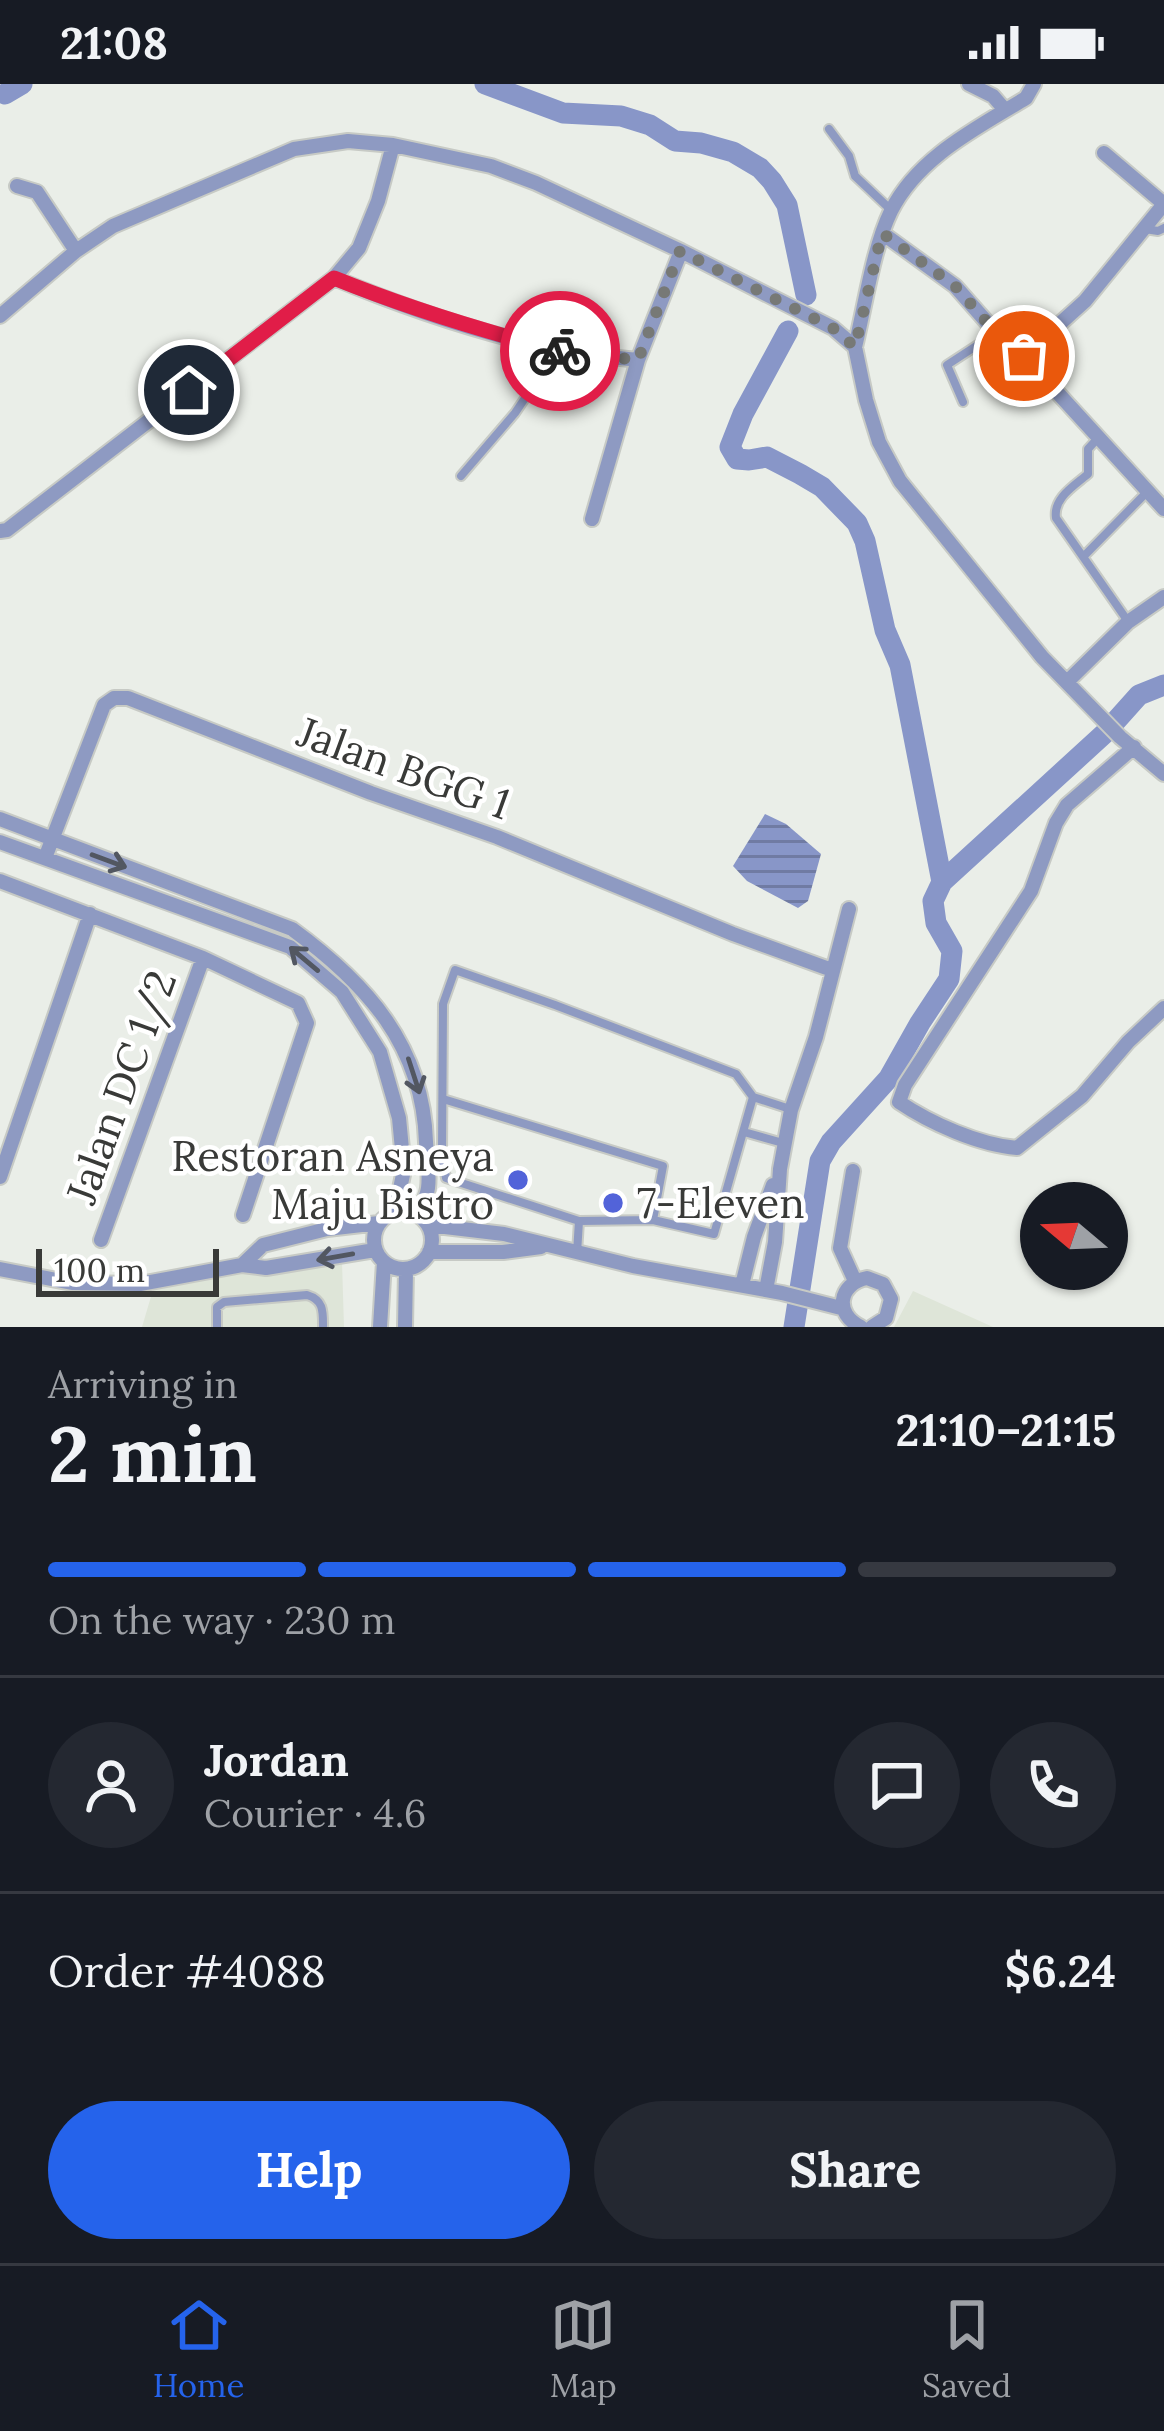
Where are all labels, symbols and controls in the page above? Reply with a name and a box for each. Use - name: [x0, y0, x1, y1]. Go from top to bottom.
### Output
- text: 21:08: [60, 14, 168, 71]
- courier: [500, 291, 620, 411]
- pin: [973, 305, 1075, 407]
- icon: bike: [527, 318, 593, 384]
- icon: bag: [991, 323, 1057, 389]
- pin: [138, 339, 240, 441]
- icon: home: [156, 357, 222, 423]
- street label: Jalan BGG 1: [289, 704, 518, 831]
- one-way arrow: [90, 851, 127, 873]
- one-way arrow: [289, 946, 320, 974]
- street label: Jalan DC 1/2: [54, 963, 188, 1212]
- one-way arrow: [404, 1056, 426, 1094]
- place label: Restoran Asneya Maju Bistro: [171, 1129, 494, 1231]
- marker: Restoran Asneya Maju Bistro: [505, 1167, 531, 1193]
- place label: 7-Eleven: [637, 1176, 805, 1230]
- north arrow: [1020, 1182, 1128, 1290]
- map controls: [1020, 1182, 1128, 1290]
- marker: 7-Eleven: [600, 1190, 626, 1216]
- scale bar: [36, 1243, 219, 1296]
- one-way arrow: [317, 1246, 356, 1269]
- text: 100 m: [54, 1249, 145, 1291]
- text: Arriving in: [48, 1359, 238, 1409]
- text: 21:10–21:15: [895, 1401, 1116, 1458]
- text: 2 min: [48, 1404, 257, 1503]
- text: On the way · 230 m: [48, 1595, 396, 1645]
- button: person: [48, 1722, 174, 1848]
- button: chat: [834, 1722, 960, 1848]
- button: phone: [990, 1722, 1116, 1848]
- text: Jordan: [204, 1731, 349, 1788]
- text: Courier · 4.6: [204, 1788, 426, 1838]
- text: Order #4088: [48, 1942, 326, 1999]
- text: $6.24: [1005, 1942, 1116, 1999]
- button: Help: [48, 2101, 570, 2239]
- button: Share: [594, 2101, 1116, 2239]
- tab: Home: [153, 2292, 244, 2406]
- tab: Map: [550, 2292, 617, 2406]
- tab: Saved: [922, 2292, 1011, 2406]

